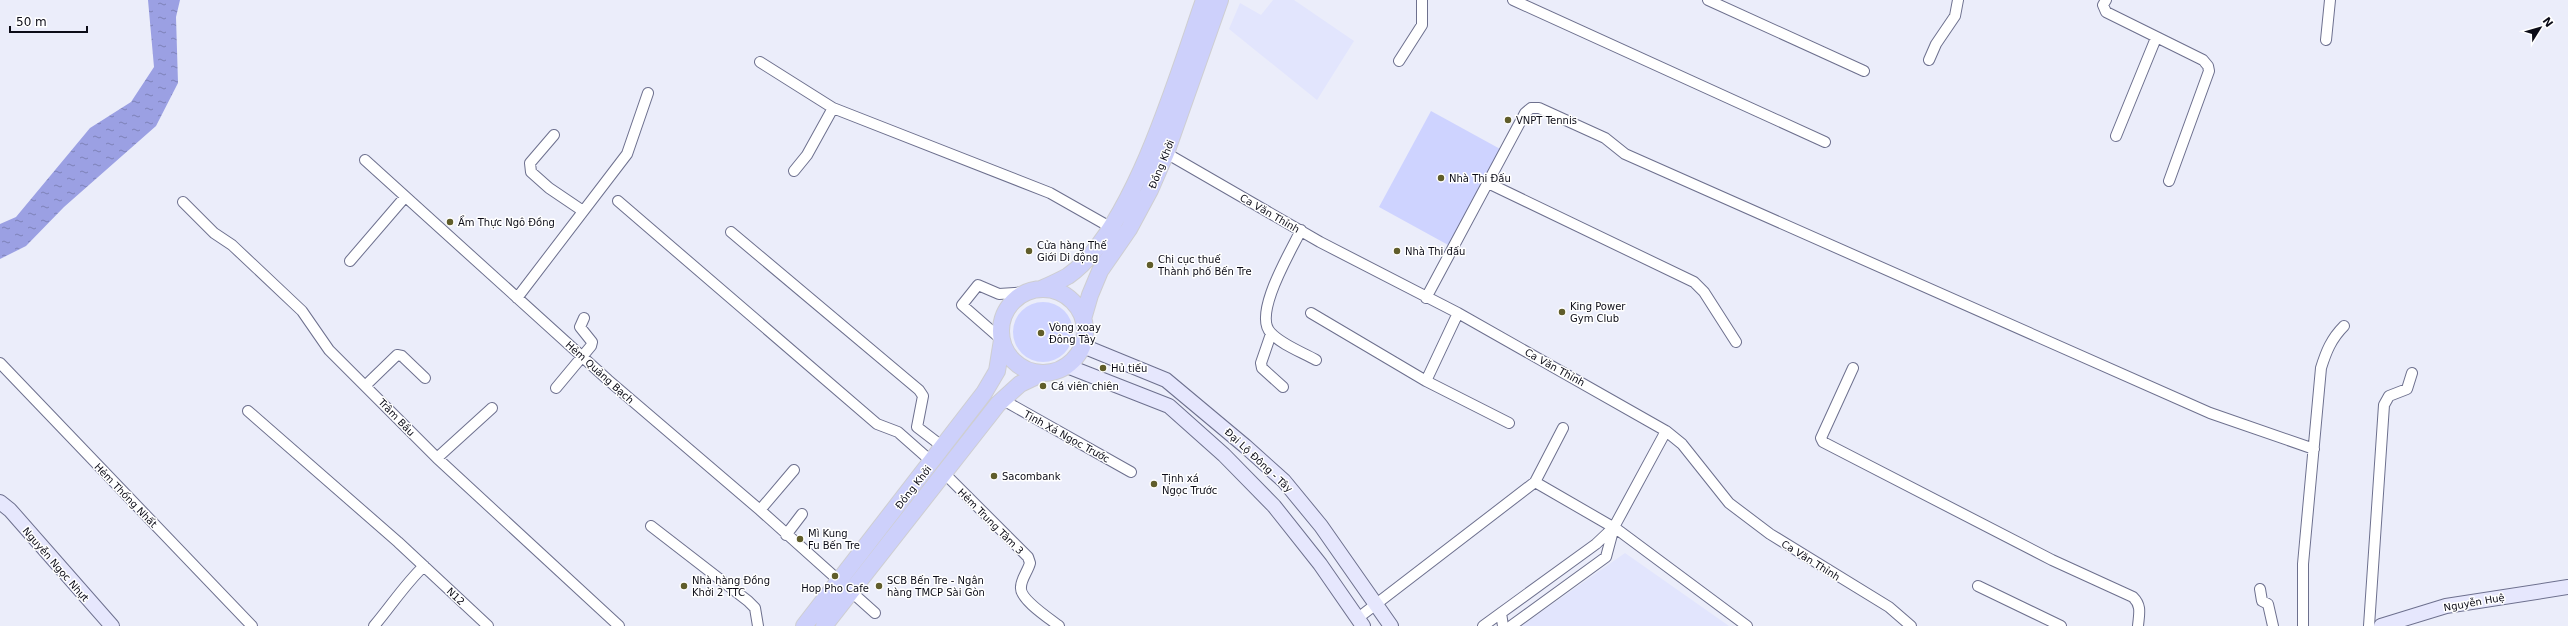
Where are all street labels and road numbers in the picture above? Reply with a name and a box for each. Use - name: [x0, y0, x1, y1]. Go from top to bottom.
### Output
- street label: Đồng Khởi: [1147, 138, 1176, 190]
- street label: Ca Văn Thỉnh: [1238, 192, 1301, 235]
- street label: Hẻm Quảng Bạch: [563, 339, 636, 407]
- street label: Ca Văn Thỉnh: [1523, 346, 1587, 388]
- street label: Trâm Bầu: [376, 396, 417, 438]
- street label: Tịnh Xá Ngọc Trước: [1021, 408, 1112, 465]
- street label: Đại Lộ Đông - Tây: [1222, 426, 1295, 495]
- street label: Hẻm Thống Nhất: [92, 461, 159, 530]
- street label: Đồng Khởi: [893, 464, 934, 511]
- street label: Hẻm Trung Tâm 3: [956, 486, 1026, 556]
- street label: Nguyễn Ngọc Nhựt: [20, 524, 92, 604]
- street label: Ca Văn Thỉnh: [1780, 538, 1842, 583]
- street label: N12: [445, 585, 467, 607]
- street label: Nguyễn Huệ: [2443, 591, 2506, 614]

